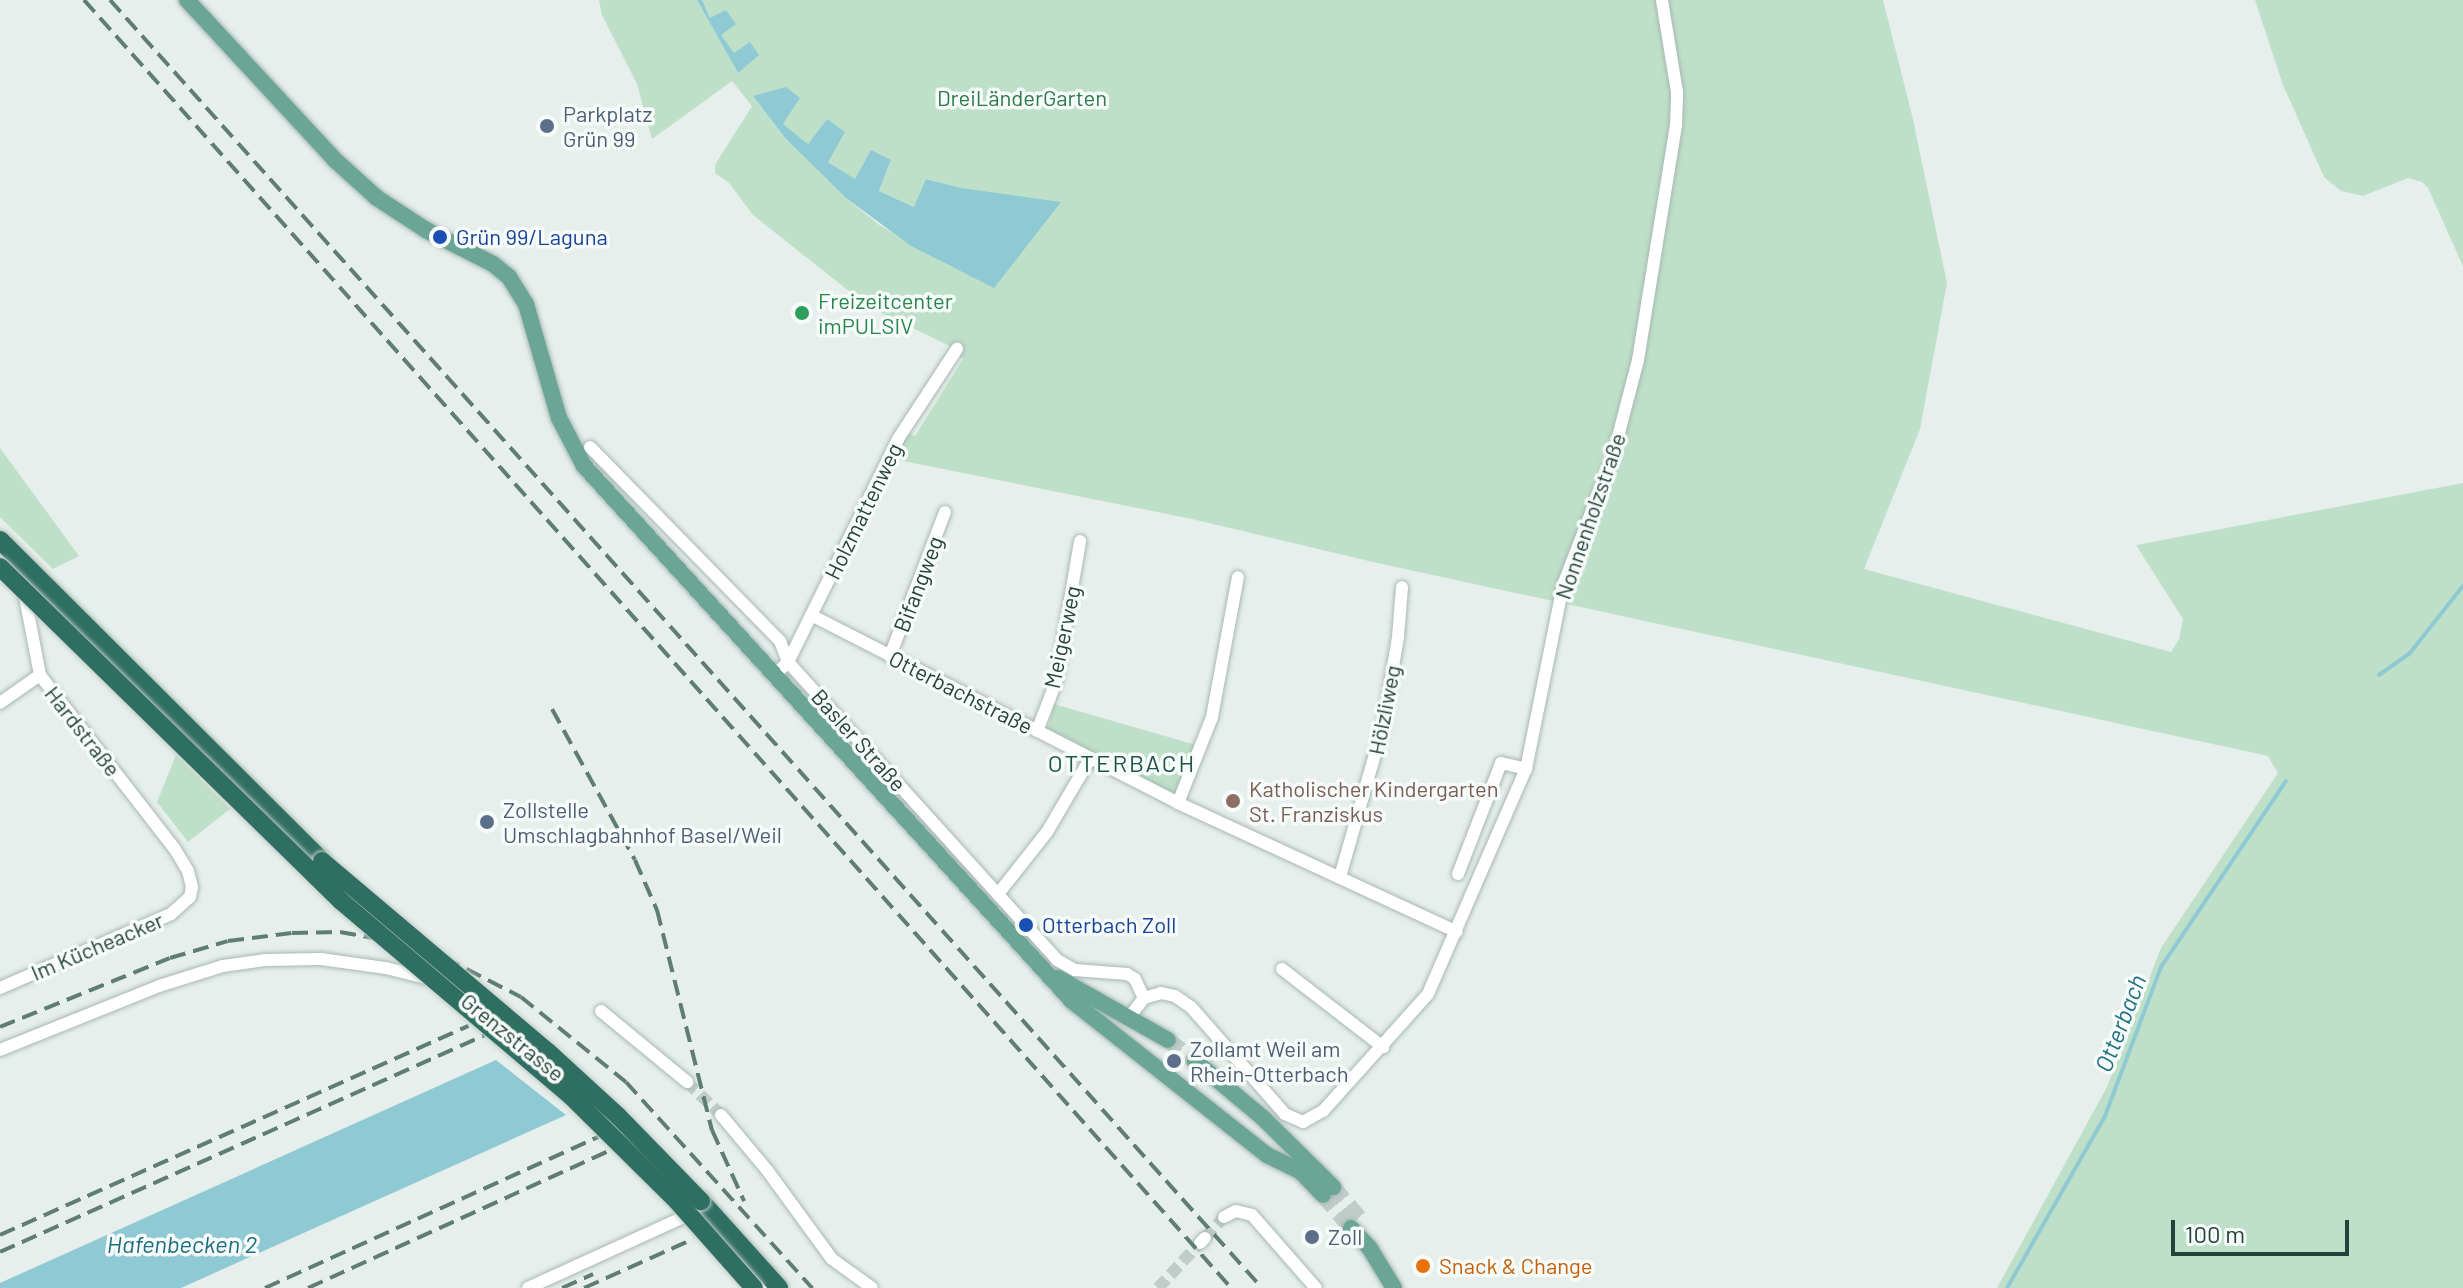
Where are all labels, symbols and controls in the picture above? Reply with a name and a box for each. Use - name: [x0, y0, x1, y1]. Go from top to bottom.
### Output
- park label: DreiLänderGarten: [937, 85, 1107, 111]
- place label: Parkplatz Grün 99: [563, 100, 652, 152]
- marker: Parkplatz Grün 99: [538, 117, 556, 135]
- place label: Grün 99/Laguna: [456, 224, 608, 250]
- marker: Grün 99/Laguna: [431, 228, 449, 246]
- place label: Freizeitcenter imPULSIV: [818, 287, 953, 338]
- marker: Freizeitcenter imPULSIV: [793, 304, 811, 322]
- street label: Nonnenholzstraße: [1549, 429, 1631, 603]
- street label: Holzmattenweg: [819, 438, 907, 584]
- street label: Bifangweg: [888, 532, 948, 636]
- street label: Meigerweg: [1038, 583, 1086, 691]
- street label: Otterbachstraße: [885, 645, 1037, 739]
- street label: Hölzliweg: [1362, 663, 1406, 757]
- street label: Hardstraße: [40, 681, 126, 781]
- street label: Basler Straße: [806, 683, 912, 797]
- district label: OTTERBACH: [1048, 749, 1196, 777]
- place label: Katholischer Kindergarten St. Franziskus: [1249, 775, 1499, 826]
- marker: Katholischer Kindergarten St. Franziskus: [1224, 792, 1242, 810]
- place label: Zollstelle Umschlagbahnhof Basel/Weil: [503, 796, 782, 848]
- marker: Zollstelle Umschlagbahnhof Basel/Weil: [478, 813, 496, 831]
- street label: Im Kücheacker: [27, 906, 167, 986]
- place label: Otterbach Zoll: [1042, 912, 1176, 938]
- marker: Otterbach Zoll: [1017, 916, 1035, 934]
- water label: Otterbach: [2088, 970, 2152, 1076]
- street label: Grenzstrasse: [456, 987, 570, 1087]
- place label: Zollamt Weil am Rhein-Otterbach: [1190, 1035, 1349, 1086]
- marker: Zollamt Weil am Rhein-Otterbach: [1165, 1052, 1183, 1070]
- scale bar: [2175, 1204, 2353, 1254]
- text: 100 m: [2185, 1219, 2245, 1248]
- place label: Zoll: [1328, 1224, 1362, 1250]
- marker: Zoll: [1303, 1228, 1321, 1246]
- water label: Hafenbecken 2: [107, 1230, 257, 1258]
- place label: Snack & Change: [1439, 1253, 1592, 1279]
- marker: Snack & Change: [1414, 1257, 1432, 1275]

